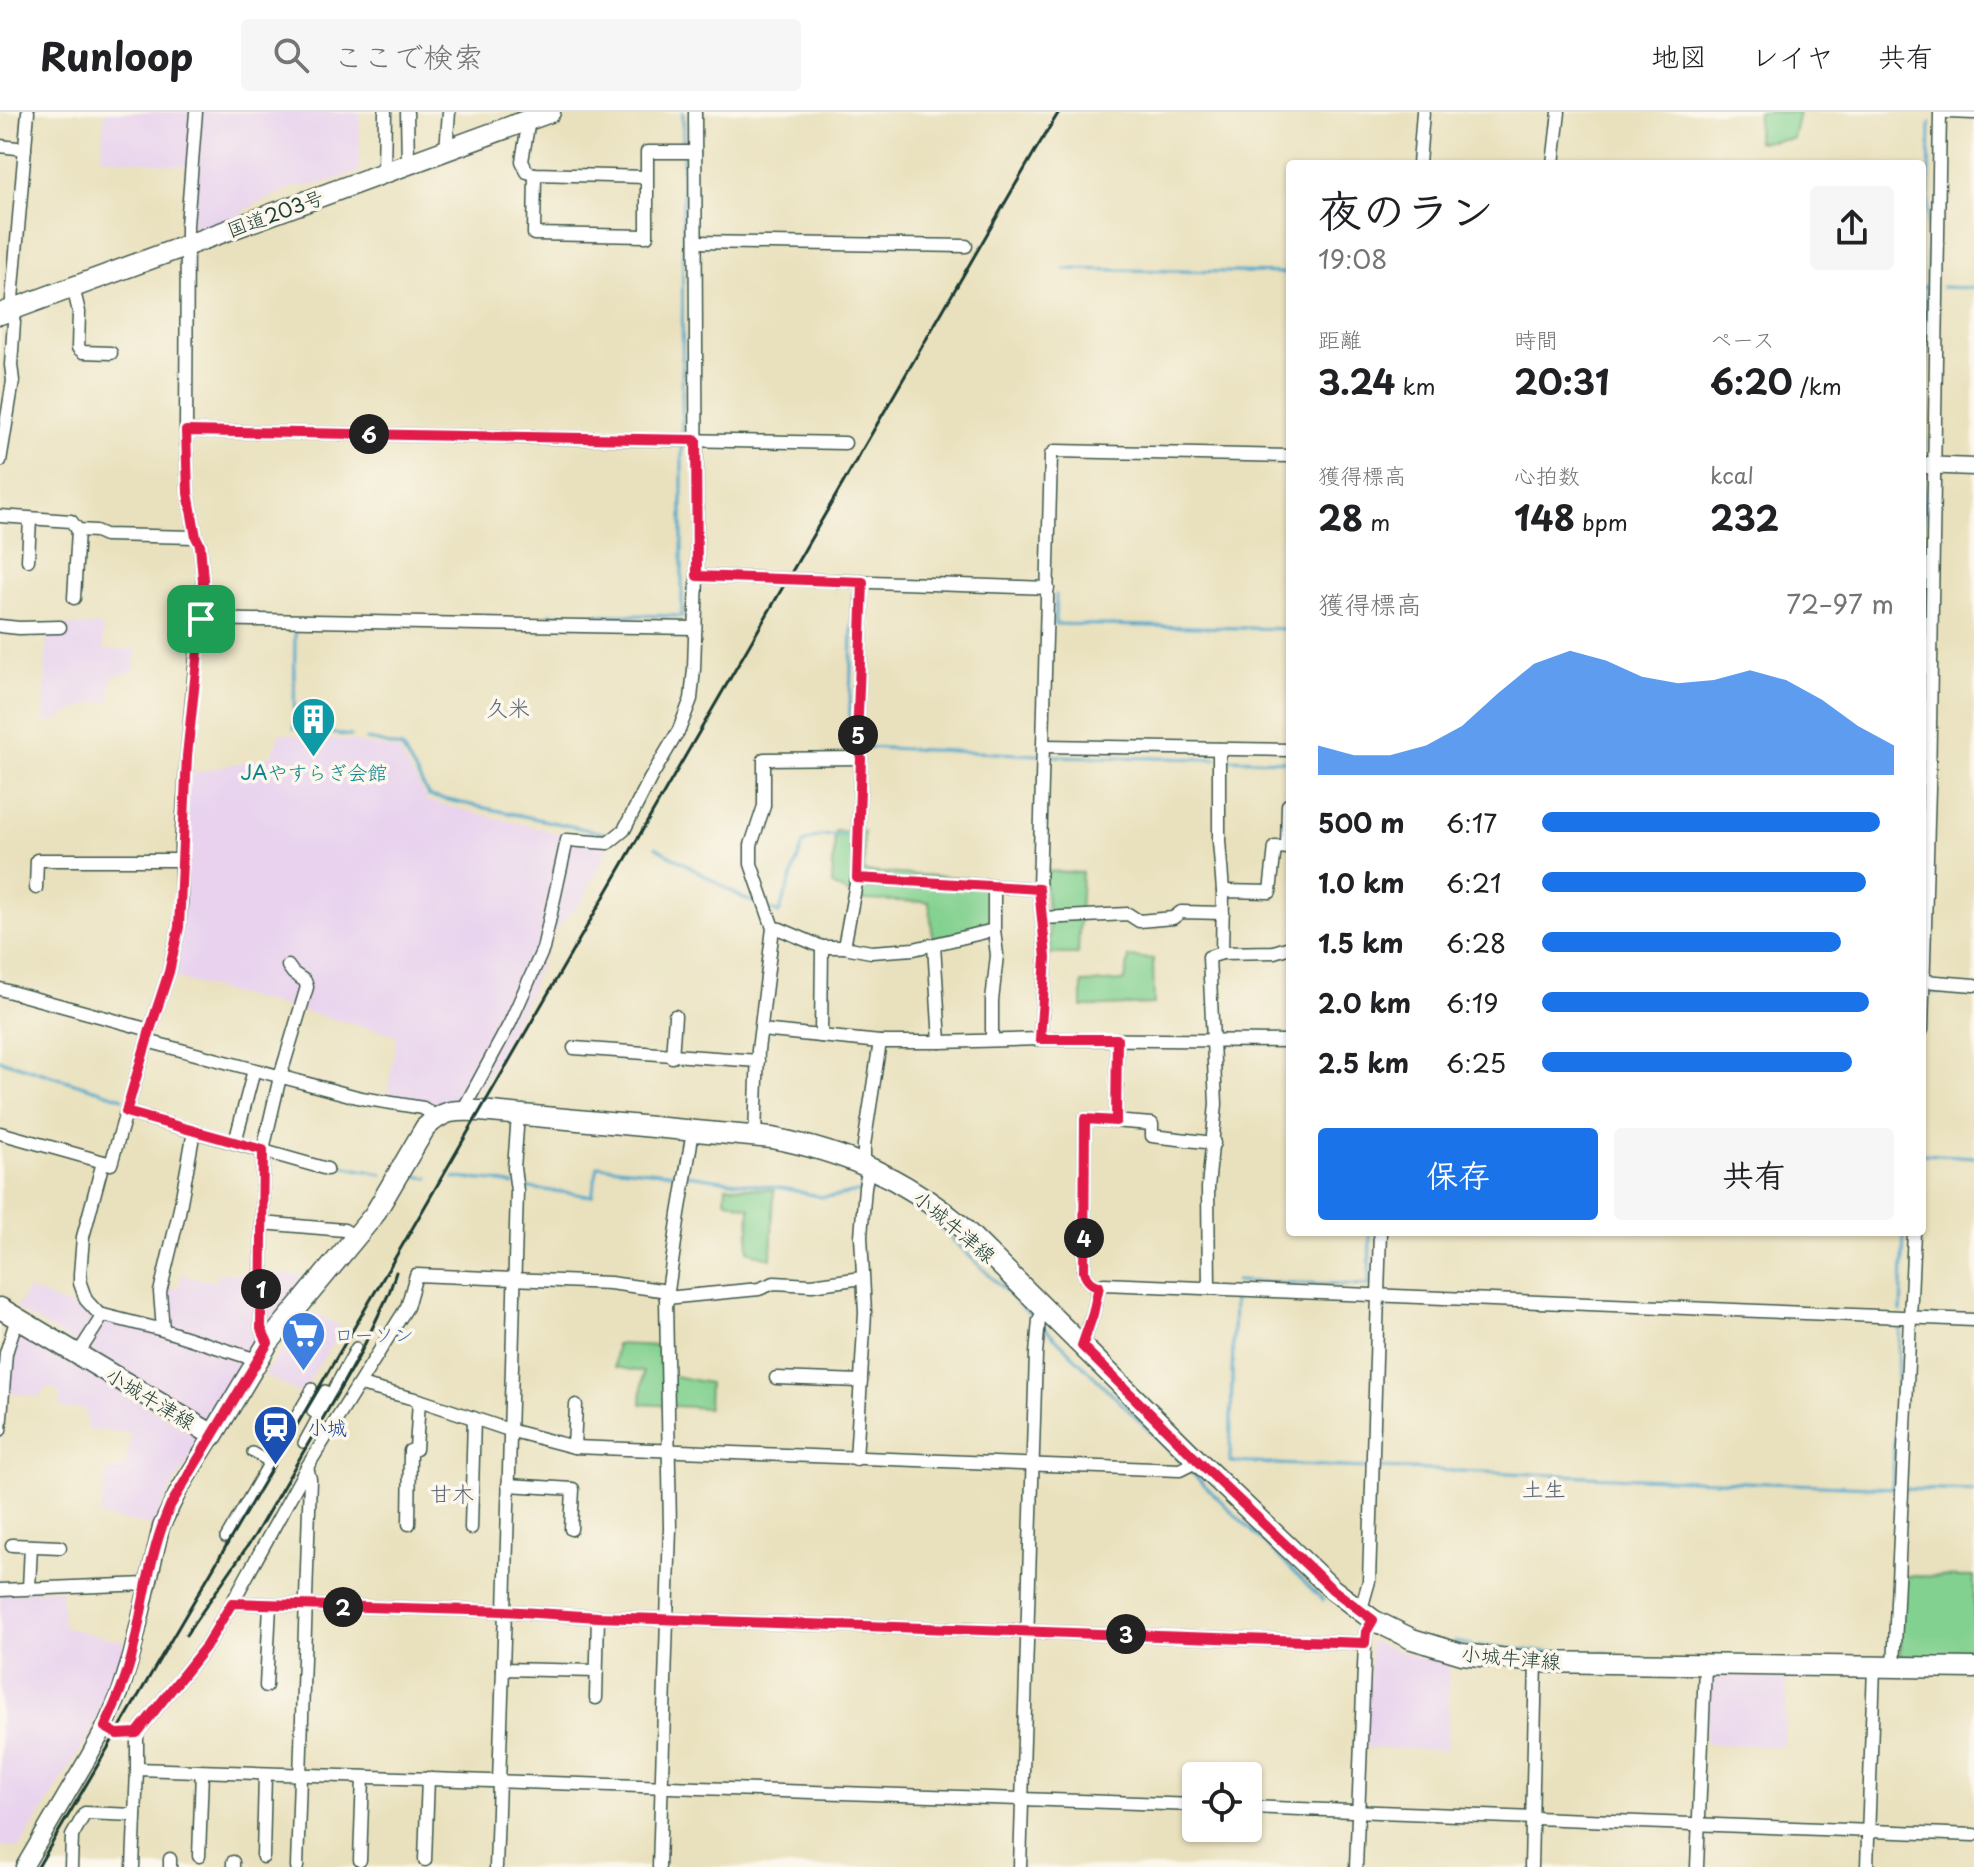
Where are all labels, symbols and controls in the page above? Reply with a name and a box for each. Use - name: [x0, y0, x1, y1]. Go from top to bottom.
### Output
- search box: [241, 19, 801, 91]
- text: Runloop: [40, 27, 193, 84]
- icon: search: [269, 33, 313, 77]
- text: ここで検索: [333, 33, 483, 78]
- text: 地図: [1651, 34, 1707, 77]
- text: レイヤ: [1751, 34, 1834, 77]
- text: 共有: [1878, 34, 1934, 77]
- text: 夜のラン: [1318, 176, 1494, 242]
- street label: 国道203号: [222, 182, 328, 244]
- button: share: [1810, 186, 1894, 270]
- text: 19:08: [1318, 239, 1388, 278]
- text: 距離: [1318, 322, 1362, 355]
- text: 時間: [1514, 322, 1558, 355]
- text: ペース: [1710, 322, 1775, 355]
- text: 3.24: [1318, 355, 1395, 407]
- text: 20:31: [1514, 355, 1610, 407]
- text: 6:20: [1710, 355, 1793, 407]
- text: km: [1395, 369, 1436, 402]
- text: /km: [1793, 369, 1842, 402]
- pin: 6: [349, 414, 389, 454]
- text: 6: [361, 417, 377, 450]
- text: 獲得標高: [1318, 458, 1406, 491]
- text: 心拍数: [1514, 458, 1580, 491]
- text: kcal: [1710, 458, 1754, 491]
- text: 28: [1318, 491, 1363, 543]
- text: 148: [1514, 491, 1575, 543]
- text: 232: [1710, 491, 1779, 543]
- text: m: [1363, 505, 1390, 538]
- text: bpm: [1575, 505, 1628, 538]
- text: 獲得標高: [1318, 584, 1422, 623]
- text: 72–97 m: [1786, 584, 1894, 623]
- pin: [167, 585, 235, 653]
- icon: arrive: [179, 597, 223, 641]
- district label: 久米: [486, 690, 530, 723]
- building icon: JAやすらぎ会館: [290, 696, 338, 759]
- pin: 5: [838, 715, 878, 755]
- text: 5: [851, 718, 865, 751]
- place label: JAやすらぎ会館: [241, 757, 387, 787]
- text: 500 m: [1318, 803, 1404, 842]
- text: 6:17: [1446, 803, 1497, 842]
- text: 1.0 km: [1318, 863, 1405, 902]
- text: 6:21: [1446, 863, 1502, 902]
- text: 1.5 km: [1318, 923, 1404, 962]
- text: 6:28: [1446, 923, 1506, 962]
- text: 2.0 km: [1318, 983, 1411, 1022]
- text: 6:19: [1446, 983, 1499, 1022]
- text: 2.5 km: [1318, 1043, 1409, 1082]
- text: 6:25: [1446, 1043, 1506, 1082]
- button: 保存: [1318, 1128, 1598, 1220]
- button: 共有: [1614, 1128, 1894, 1220]
- street label: 小城牛津線: [907, 1182, 1003, 1270]
- pin: 4: [1064, 1218, 1104, 1258]
- text: 4: [1077, 1221, 1091, 1254]
- pin: 1: [241, 1269, 281, 1309]
- text: 1: [256, 1272, 266, 1305]
- supermarket icon: ローソン: [279, 1310, 327, 1373]
- place label: ローソン: [334, 1319, 414, 1349]
- street label: 小城牛津線: [100, 1359, 202, 1437]
- station icon: 小城: [252, 1403, 300, 1466]
- place label: 小城: [307, 1412, 347, 1442]
- district label: 土生: [1522, 1471, 1566, 1504]
- district label: 甘木: [430, 1476, 474, 1509]
- pin: 2: [323, 1587, 363, 1627]
- text: 2: [335, 1590, 351, 1623]
- pin: 3: [1106, 1614, 1146, 1654]
- text: 3: [1119, 1617, 1133, 1650]
- street label: 小城牛津線: [1460, 1638, 1562, 1676]
- map controls: [1182, 1762, 1262, 1842]
- button: locate: [1182, 1762, 1262, 1842]

